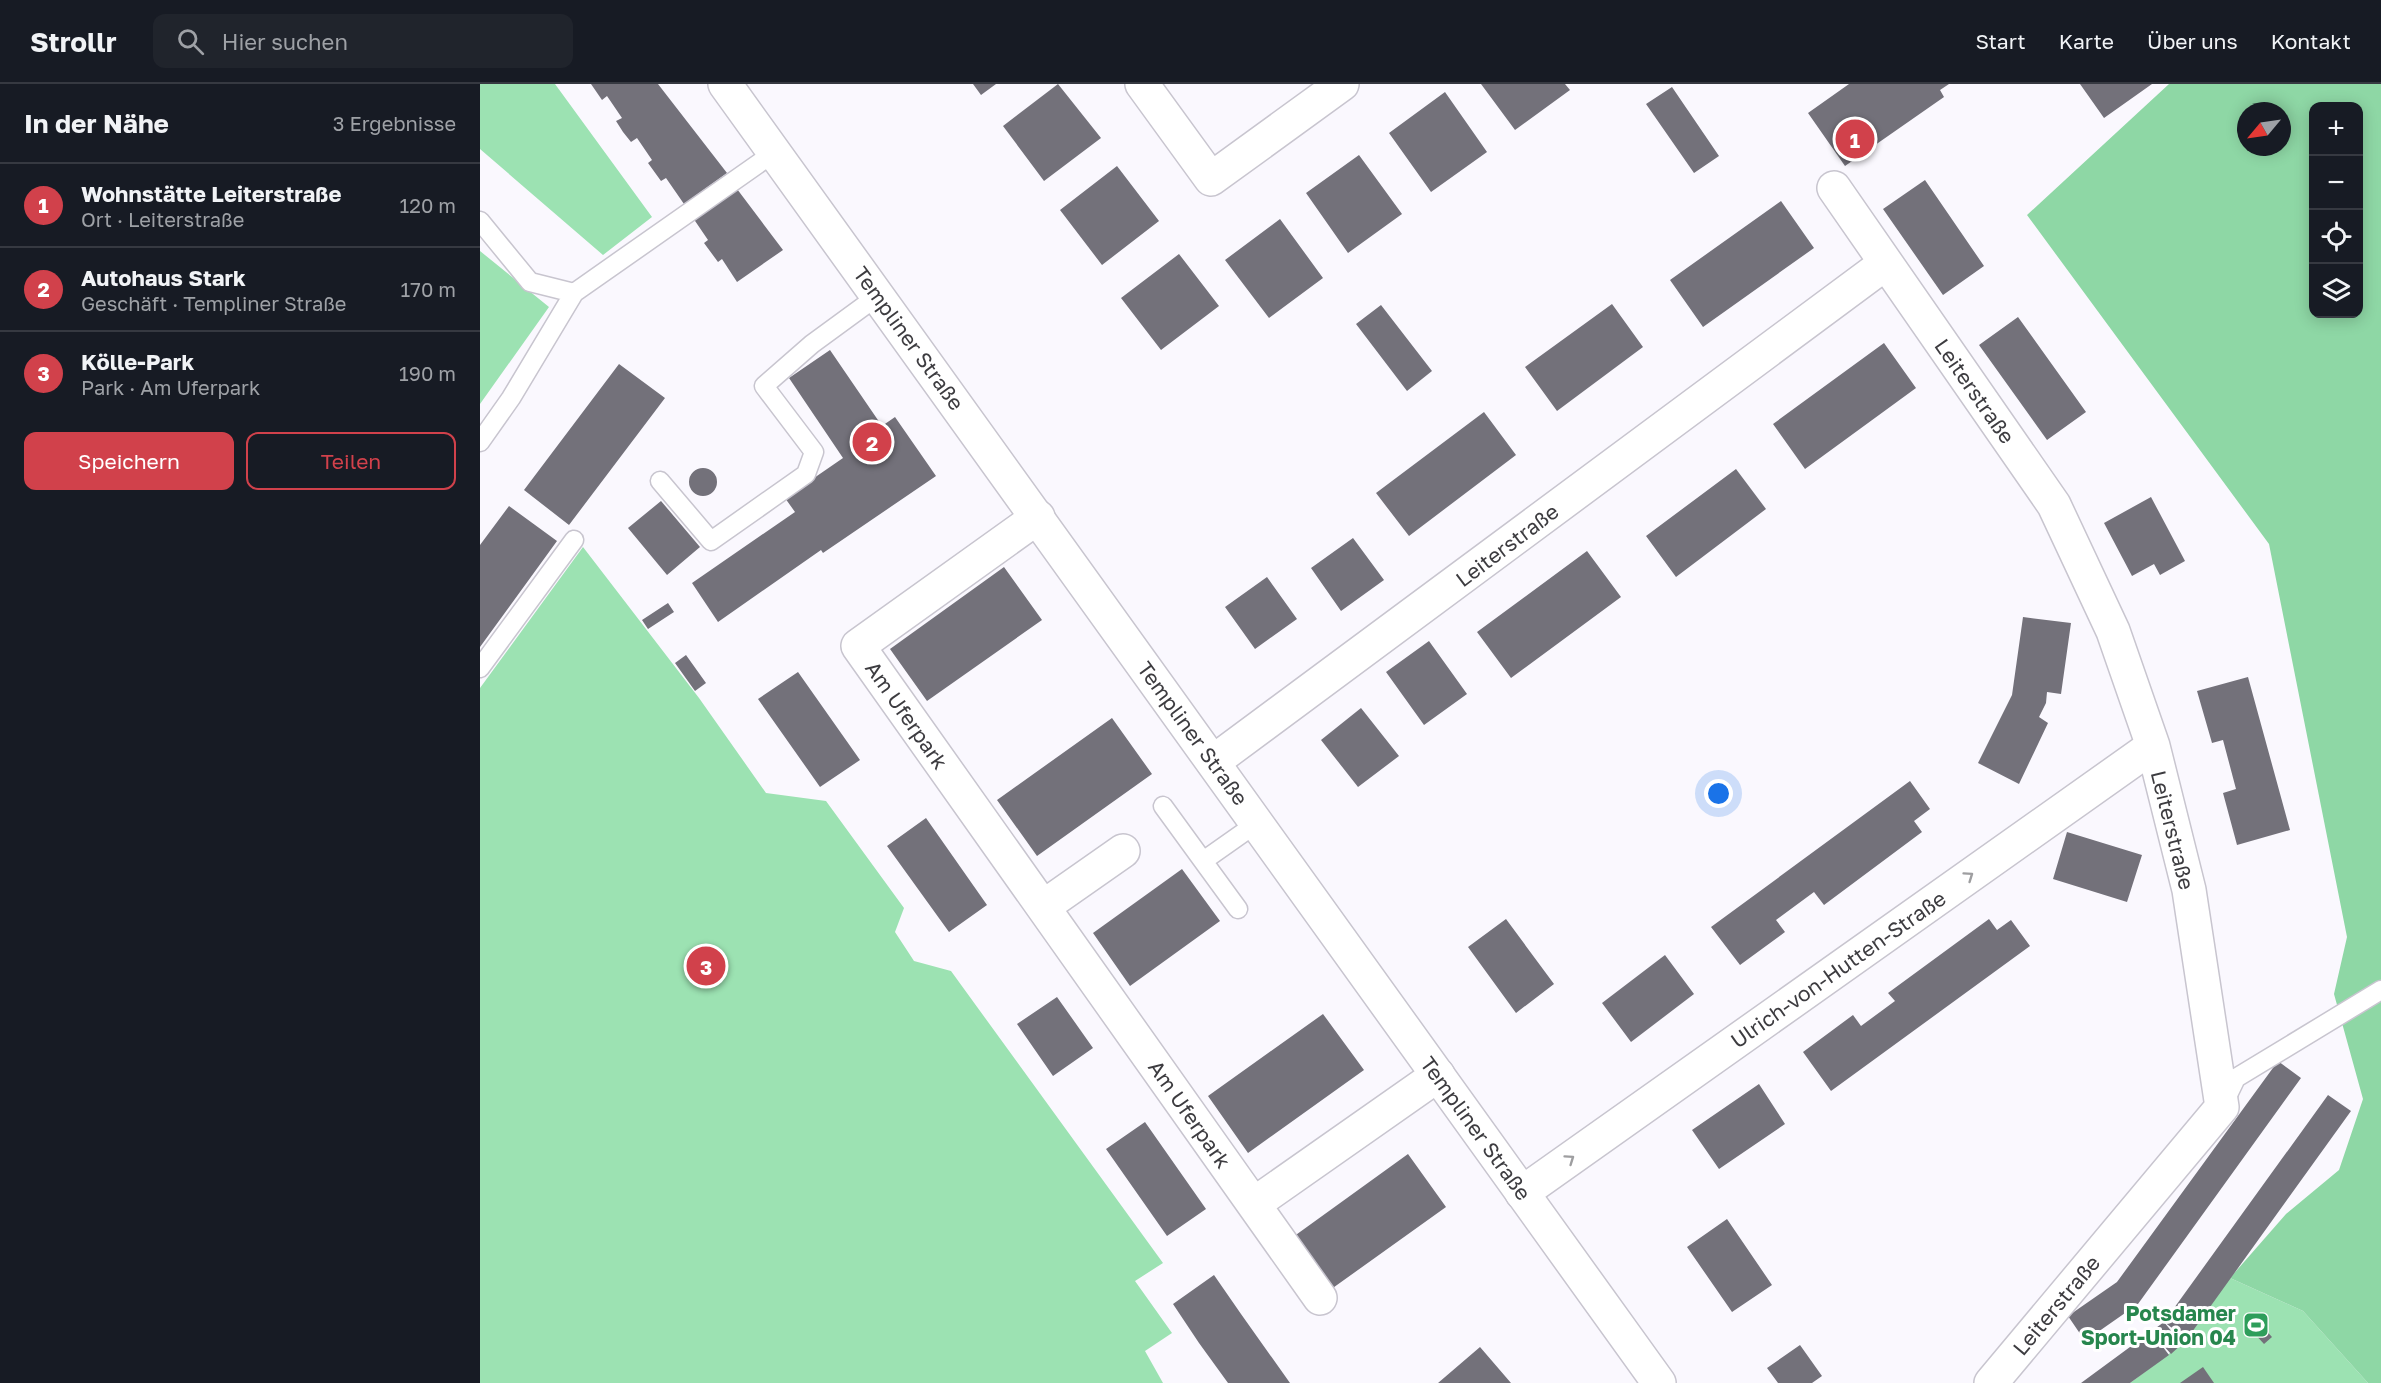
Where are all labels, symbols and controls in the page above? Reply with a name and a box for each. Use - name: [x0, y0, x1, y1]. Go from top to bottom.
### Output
- search box: [153, 14, 573, 68]
- text: Strollr: [30, 25, 117, 58]
- icon: search: [174, 25, 207, 58]
- text: Hier suchen: [222, 28, 348, 55]
- text: Start: [1975, 28, 2026, 54]
- text: Karte: [2059, 28, 2114, 54]
- text: Über uns: [2147, 28, 2238, 54]
- text: Kontakt: [2271, 28, 2351, 54]
- north arrow: [2237, 102, 2291, 156]
- map controls: [2309, 102, 2363, 318]
- button: +: [2309, 102, 2363, 156]
- text: In der Nähe: [24, 108, 169, 139]
- text: 3 Ergebnisse: [333, 111, 456, 135]
- pin: 1: [1836, 116, 1874, 162]
- button: −: [2309, 156, 2363, 210]
- text: Wohnstätte Leiterstraße: [81, 180, 341, 207]
- text: 1: [38, 193, 49, 217]
- text: 120 m: [400, 193, 456, 217]
- text: Ort · Leiterstraße: [81, 207, 244, 231]
- button: locate: [2309, 210, 2363, 264]
- street label: Templiner Straße: [848, 261, 970, 415]
- text: Autohaus Stark: [81, 264, 246, 291]
- button: layers: [2309, 264, 2363, 318]
- text: 2: [37, 277, 50, 301]
- text: 170 m: [401, 277, 456, 301]
- text: Geschäft · Templiner Straße: [81, 291, 346, 315]
- street label: Leiterstraße: [1929, 334, 2021, 448]
- text: Kölle-Park: [81, 348, 194, 375]
- text: 3: [37, 361, 50, 385]
- text: 190 m: [399, 361, 456, 385]
- text: Park · Am Uferpark: [81, 375, 260, 399]
- pin: 2: [852, 420, 892, 464]
- button: Speichern: [24, 432, 234, 490]
- button: Teilen: [246, 432, 456, 490]
- street label: Leiterstraße: [1450, 498, 1564, 592]
- street label: Am Uferpark: [860, 656, 954, 774]
- street label: Templiner Straße: [1132, 656, 1254, 810]
- street label: Leiterstraße: [2146, 768, 2200, 892]
- your location: [1704, 779, 1733, 808]
- one-way arrow: [1962, 872, 1973, 883]
- street label: Ulrich-von-Hutten-Straße: [1725, 885, 1951, 1053]
- pin: 3: [686, 944, 726, 988]
- street label: Templiner Straße: [1415, 1051, 1537, 1205]
- street label: Am Uferpark: [1143, 1055, 1237, 1173]
- one-way arrow: [1563, 1155, 1574, 1166]
- street label: Leiterstraße: [2007, 1250, 2105, 1360]
- place label: Potsdamer Sport-Union 04: [2081, 1300, 2236, 1350]
- sports icon: Potsdamer Sport-Union 04: [2241, 1310, 2271, 1340]

